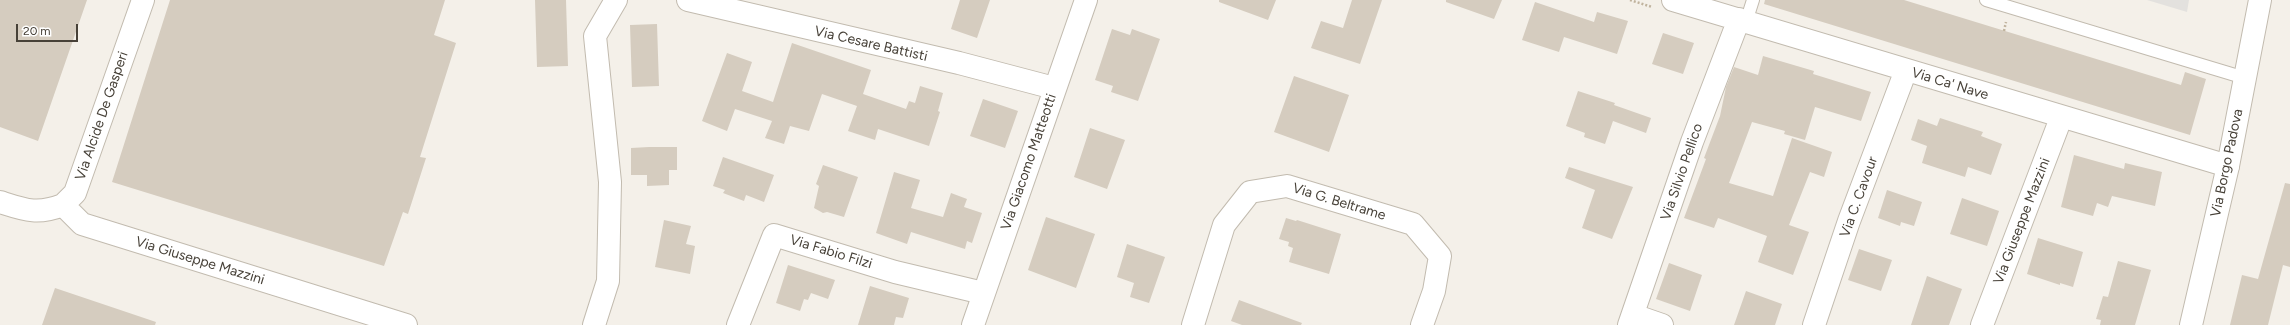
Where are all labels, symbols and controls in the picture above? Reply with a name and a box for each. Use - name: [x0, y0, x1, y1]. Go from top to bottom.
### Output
- scale bar: [18, 16, 80, 42]
- street label: Via Cesare Battisti: [813, 23, 929, 65]
- text: 20 m: [23, 24, 51, 38]
- street label: Via Alcide De Gasperi: [72, 49, 132, 183]
- street label: Via Ca' Nave: [1909, 64, 1991, 104]
- street label: Via Giacomo Matteotti: [998, 92, 1060, 232]
- street label: Via Borgo Padova: [2207, 107, 2247, 219]
- street label: Via Silvio Pellico: [1658, 121, 1706, 223]
- street label: Via C. Cavour: [1837, 154, 1881, 240]
- street label: Via Giuseppe Mazzini: [1990, 155, 2054, 287]
- street label: Via G. Beltrame: [1290, 180, 1388, 224]
- street label: Via Fabio Filzi: [788, 231, 874, 273]
- street label: Via Giuseppe Mazzini: [133, 233, 267, 289]

